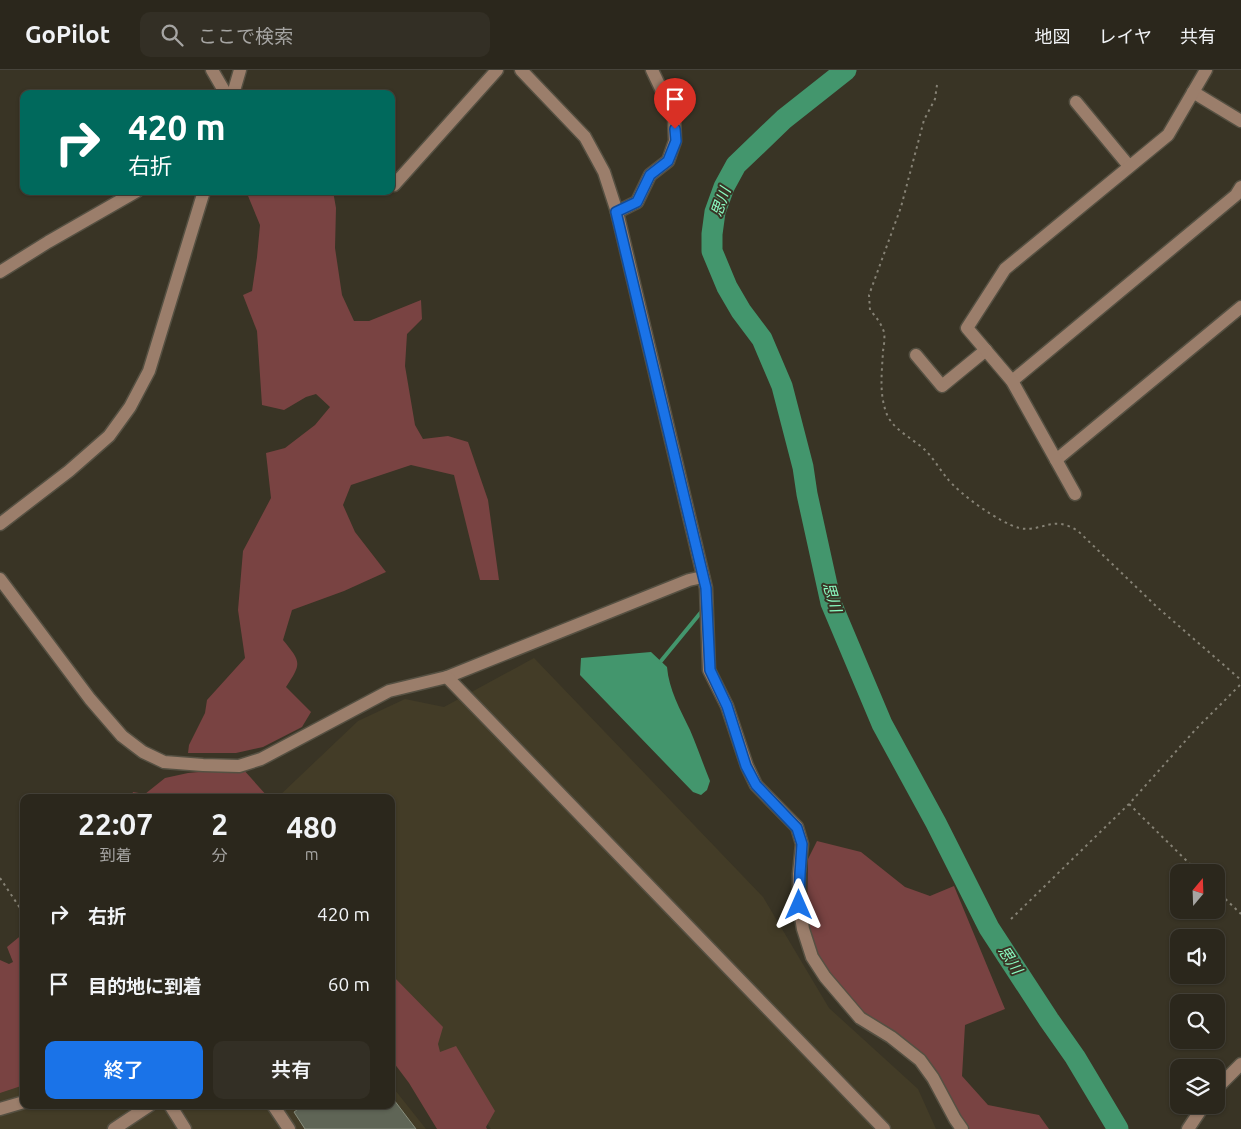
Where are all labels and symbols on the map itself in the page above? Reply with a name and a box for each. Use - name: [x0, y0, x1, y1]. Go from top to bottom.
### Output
- pin: [654, 78, 696, 129]
- water label: 思川: [708, 183, 734, 219]
- water label: 思川: [820, 580, 845, 616]
- north arrow: [1170, 864, 1225, 919]
- position arrow: [772, 878, 824, 930]
- water label: 思川: [995, 943, 1027, 979]

